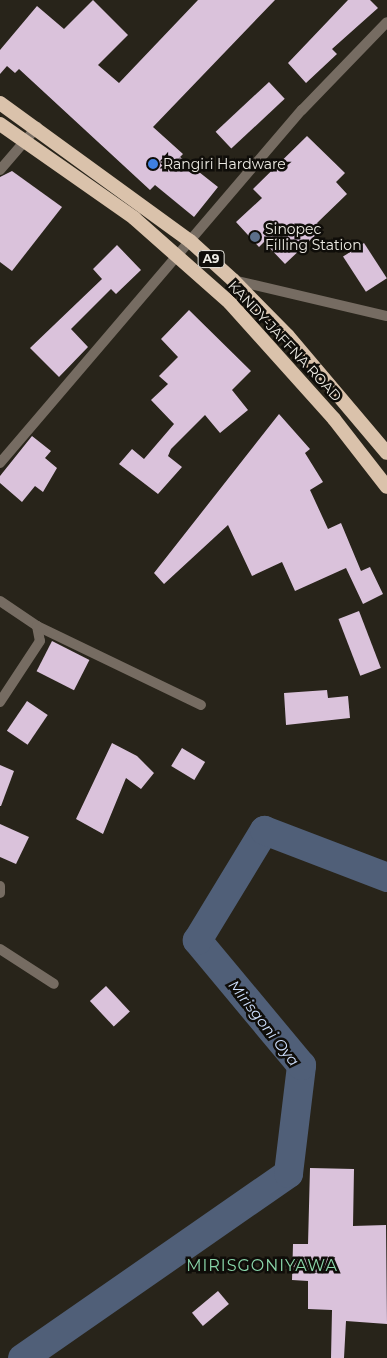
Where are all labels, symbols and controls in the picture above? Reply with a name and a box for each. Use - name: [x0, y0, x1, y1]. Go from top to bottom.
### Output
- place label: Rangiri Hardware: [163, 156, 286, 172]
- marker: Rangiri Hardware: [147, 158, 159, 170]
- place label: Sinopec Filling Station: [265, 221, 362, 253]
- marker: Sinopec Filling Station: [249, 231, 261, 243]
- road number: A9: [197, 250, 225, 268]
- street label: KANDY-JAFFNA ROAD: [225, 277, 345, 405]
- water label: Mirisgoni Oya: [225, 976, 303, 1070]
- district label: MIRISGONIYAWA: [185, 1256, 339, 1276]

